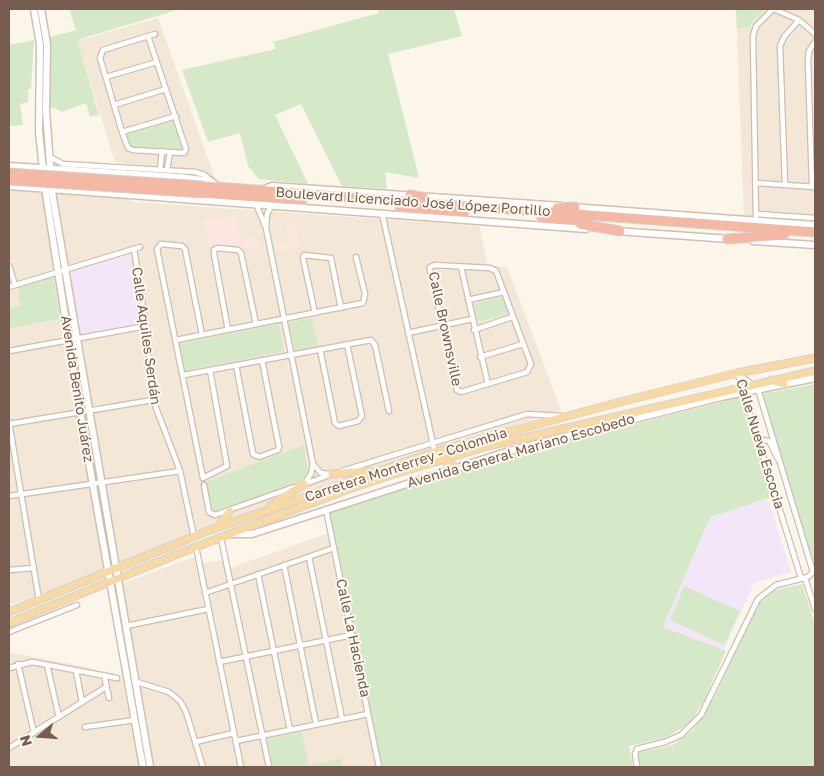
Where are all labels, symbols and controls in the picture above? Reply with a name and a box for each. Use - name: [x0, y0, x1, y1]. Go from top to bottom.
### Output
- street label: Boulevard Licenciado José López Portillo: [275, 184, 551, 220]
- street label: Calle Aquiles Serdán: [128, 266, 164, 406]
- street label: Calle Brownsville: [425, 270, 465, 388]
- street label: Avenida Benito Juárez: [57, 314, 97, 464]
- street label: Calle Nueva Escocia: [732, 377, 788, 511]
- street label: Avenida General Mariano Escobedo: [405, 410, 637, 492]
- street label: Carretera Monterrey - Colombia: [303, 424, 509, 506]
- street label: Calle La Hacienda: [332, 577, 374, 699]
- north arrow: [15, 711, 65, 761]
- text: N: [16, 733, 35, 748]

